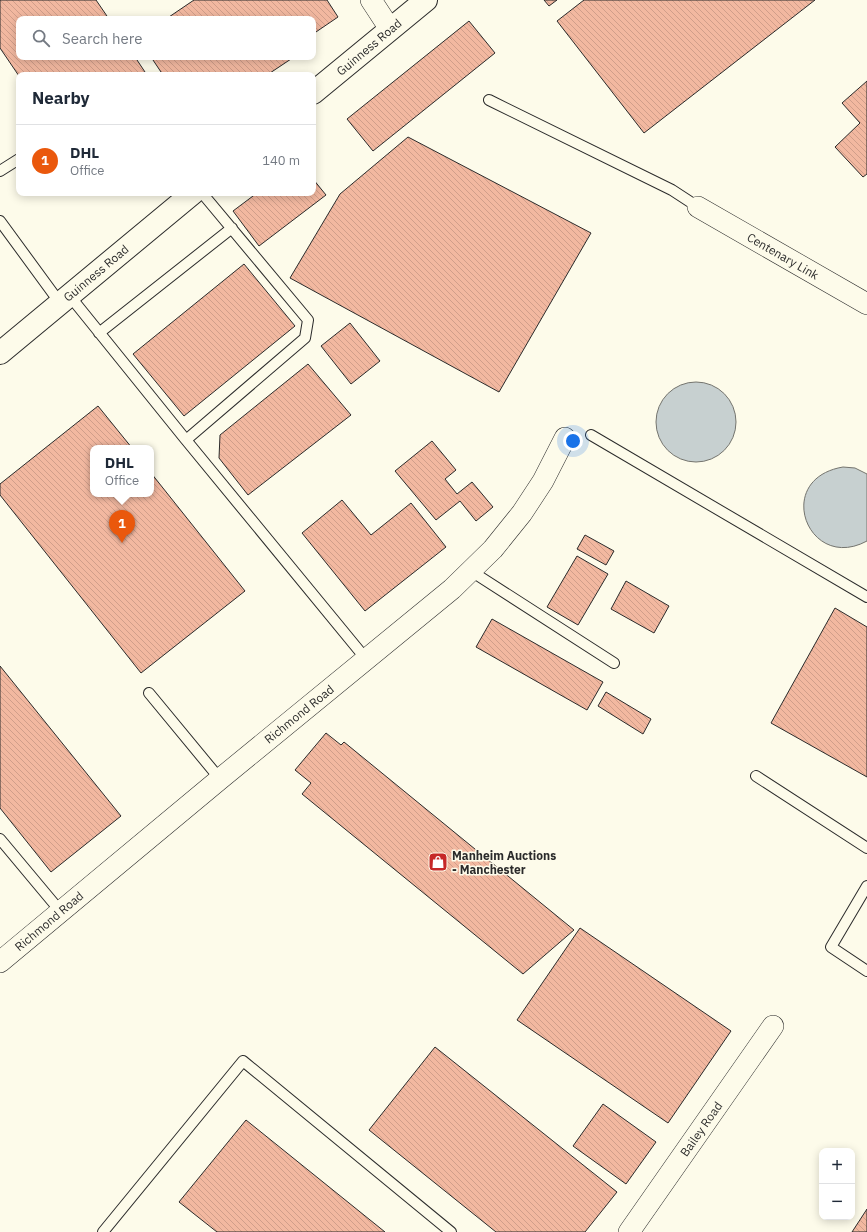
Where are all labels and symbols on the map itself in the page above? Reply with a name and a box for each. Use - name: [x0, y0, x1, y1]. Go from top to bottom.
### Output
- street label: Guinness Road: [333, 15, 405, 79]
- street label: Centenary Link: [744, 229, 822, 283]
- street label: Guinness Road: [60, 241, 132, 305]
- your location: [563, 431, 583, 451]
- pin: 1: [109, 510, 135, 543]
- street label: Richmond Road: [261, 681, 337, 747]
- place label: Manheim Auctions - Manchester: [452, 848, 556, 877]
- shop icon: Manheim Auctions - Manchester: [427, 851, 449, 873]
- street label: Richmond Road: [12, 888, 86, 954]
- street label: Bailey Road: [677, 1099, 725, 1159]

